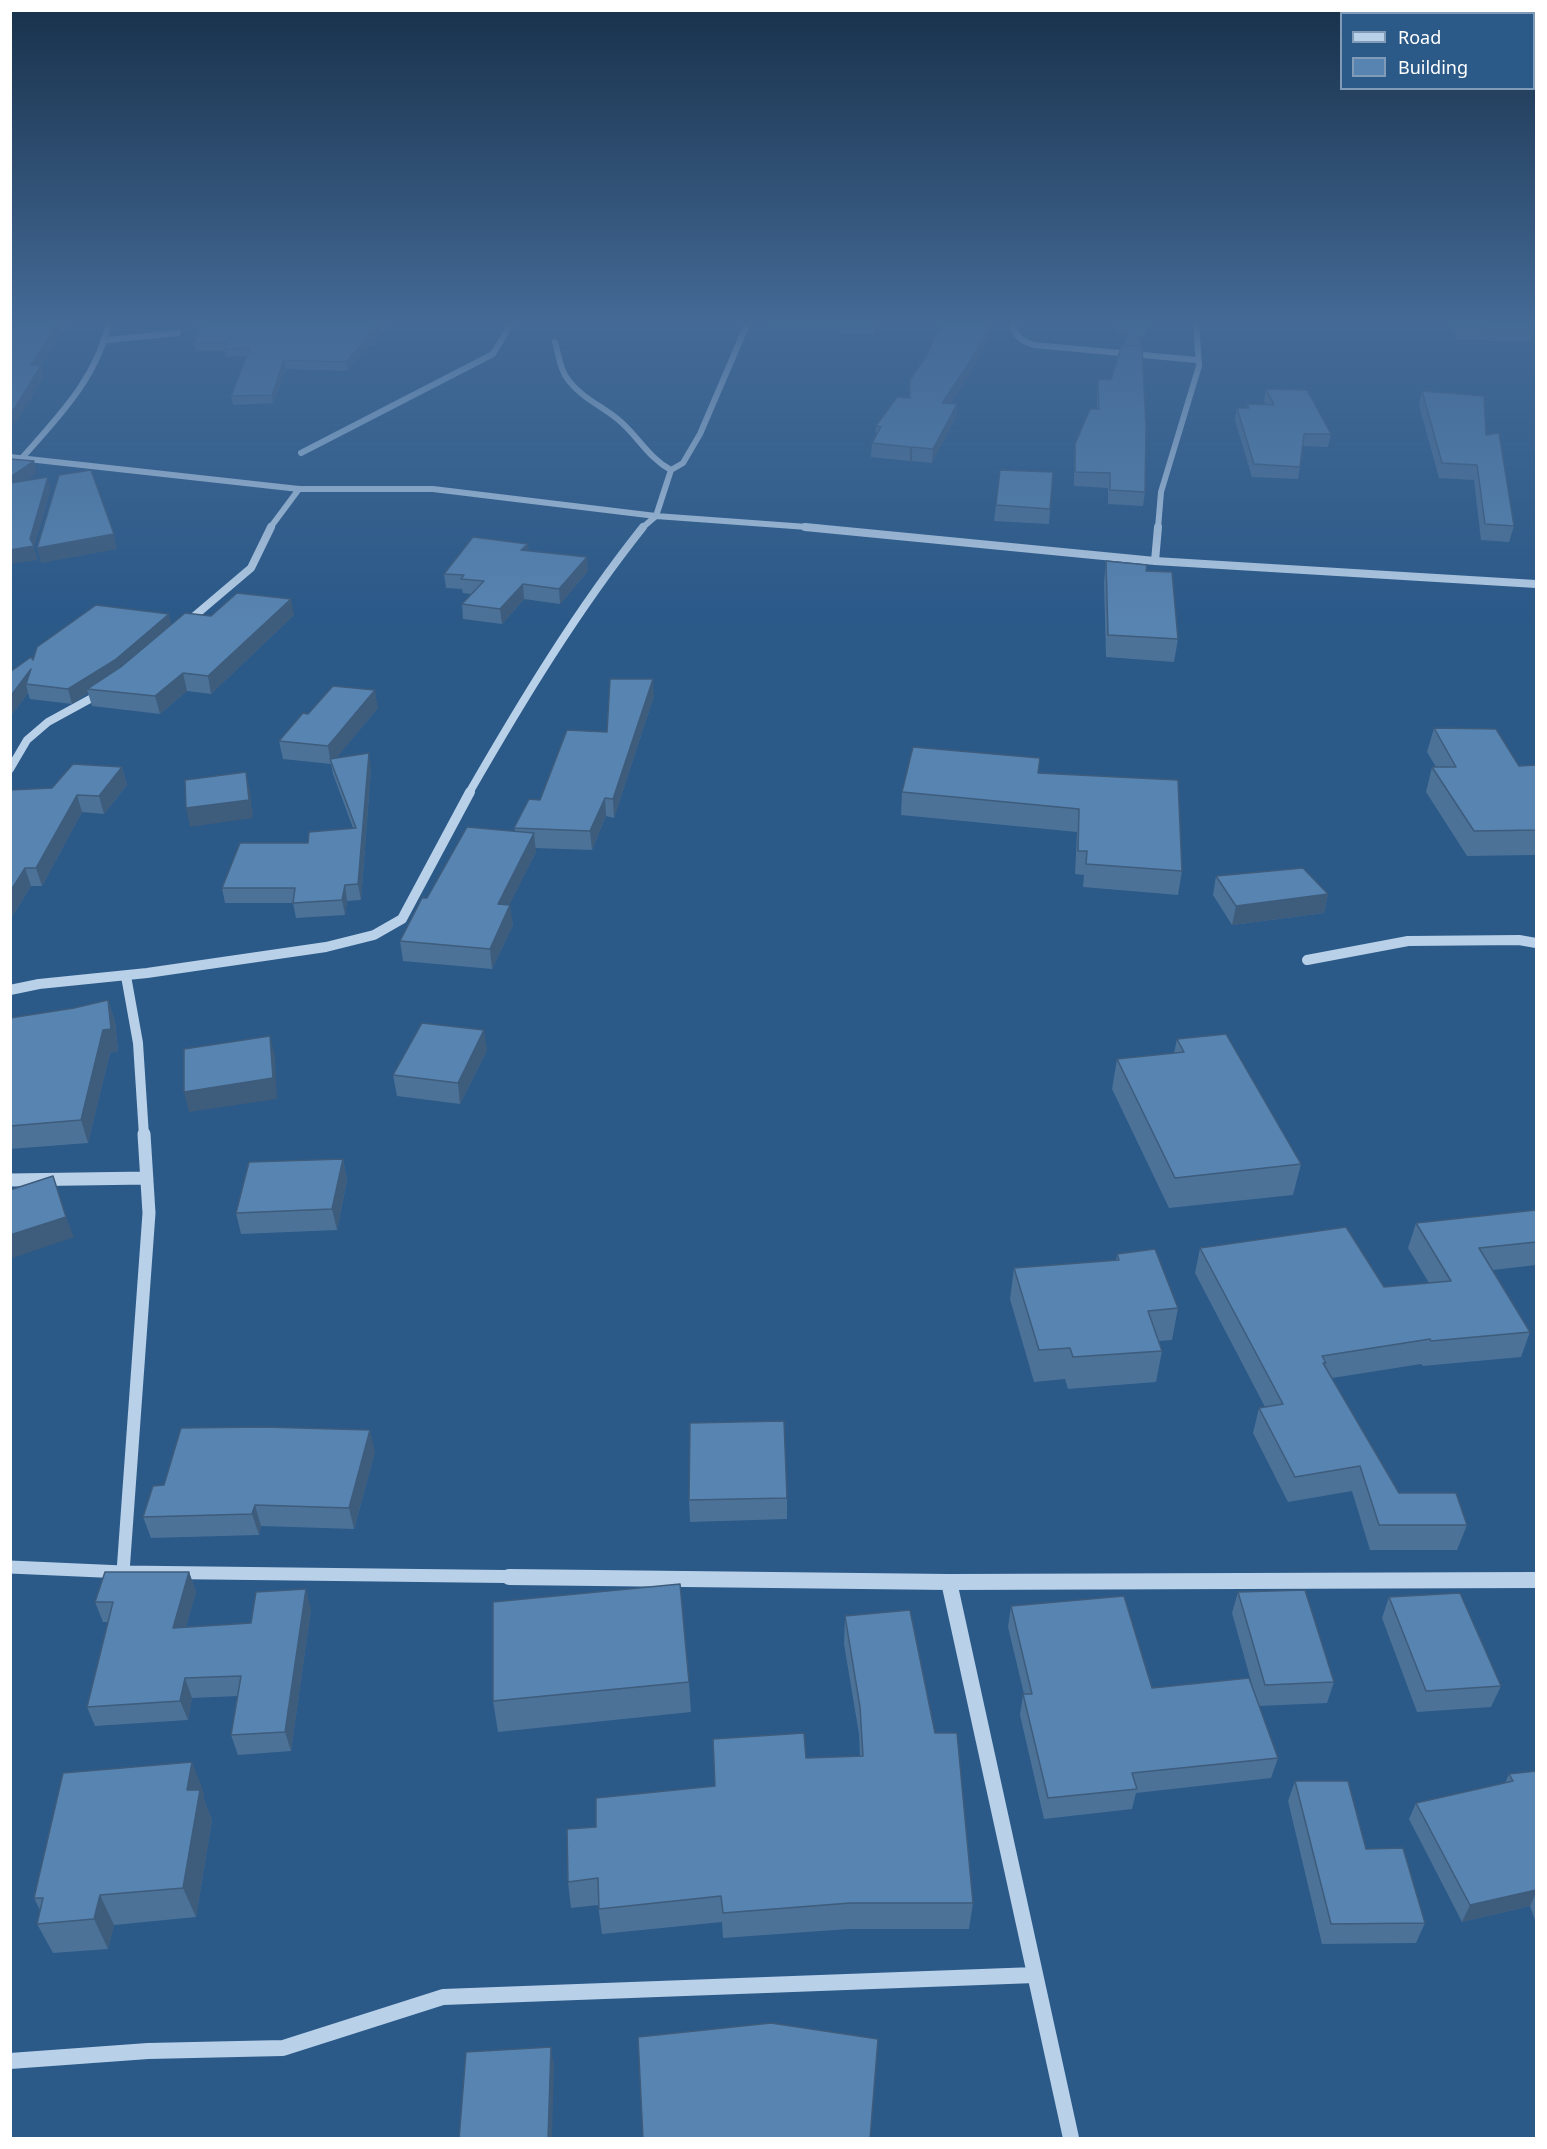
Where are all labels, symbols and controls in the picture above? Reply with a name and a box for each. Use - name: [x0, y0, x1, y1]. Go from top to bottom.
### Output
- legend: [1340, 12, 1535, 90]
- text: Road: [1398, 25, 1441, 49]
- text: Building: [1398, 55, 1468, 79]

